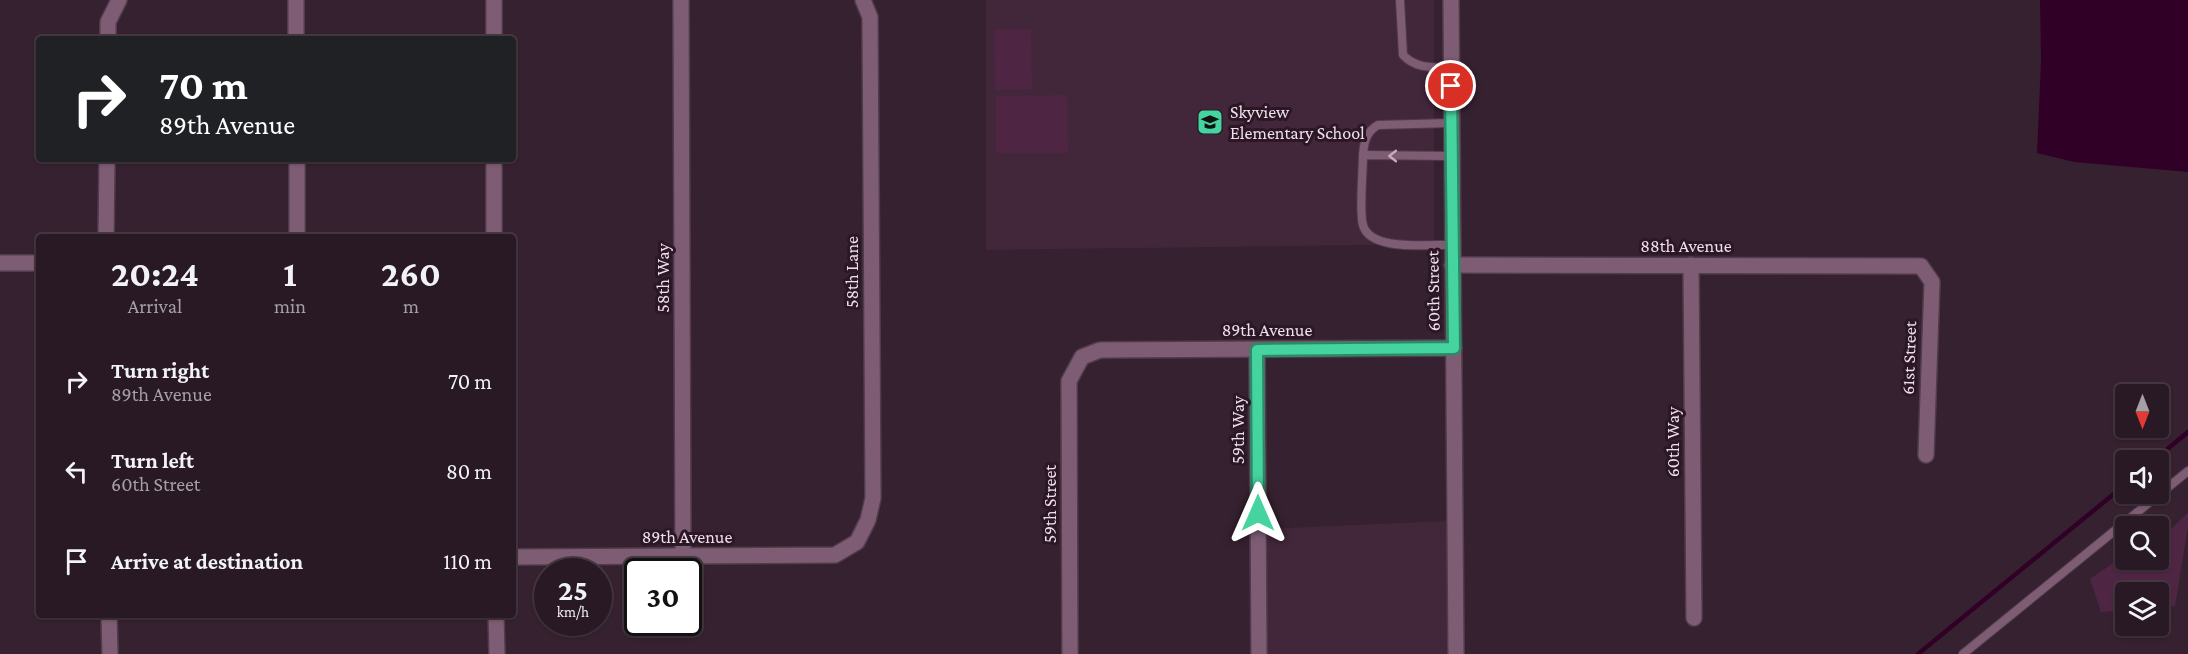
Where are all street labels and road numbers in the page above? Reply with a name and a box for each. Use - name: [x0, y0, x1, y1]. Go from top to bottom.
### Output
- street label: 58th Lane: [842, 236, 862, 308]
- street label: 88th Avenue: [1640, 236, 1732, 256]
- street label: 58th Way: [653, 243, 673, 313]
- street label: 60th Street: [1422, 250, 1444, 331]
- street label: 89th Avenue: [1222, 320, 1312, 340]
- street label: 61st Street: [1898, 320, 1920, 395]
- street label: 59th Way: [1228, 395, 1248, 464]
- street label: 60th Way: [1663, 406, 1683, 477]
- street label: 59th Street: [1040, 464, 1060, 543]
- street label: 89th Avenue: [642, 527, 732, 547]

